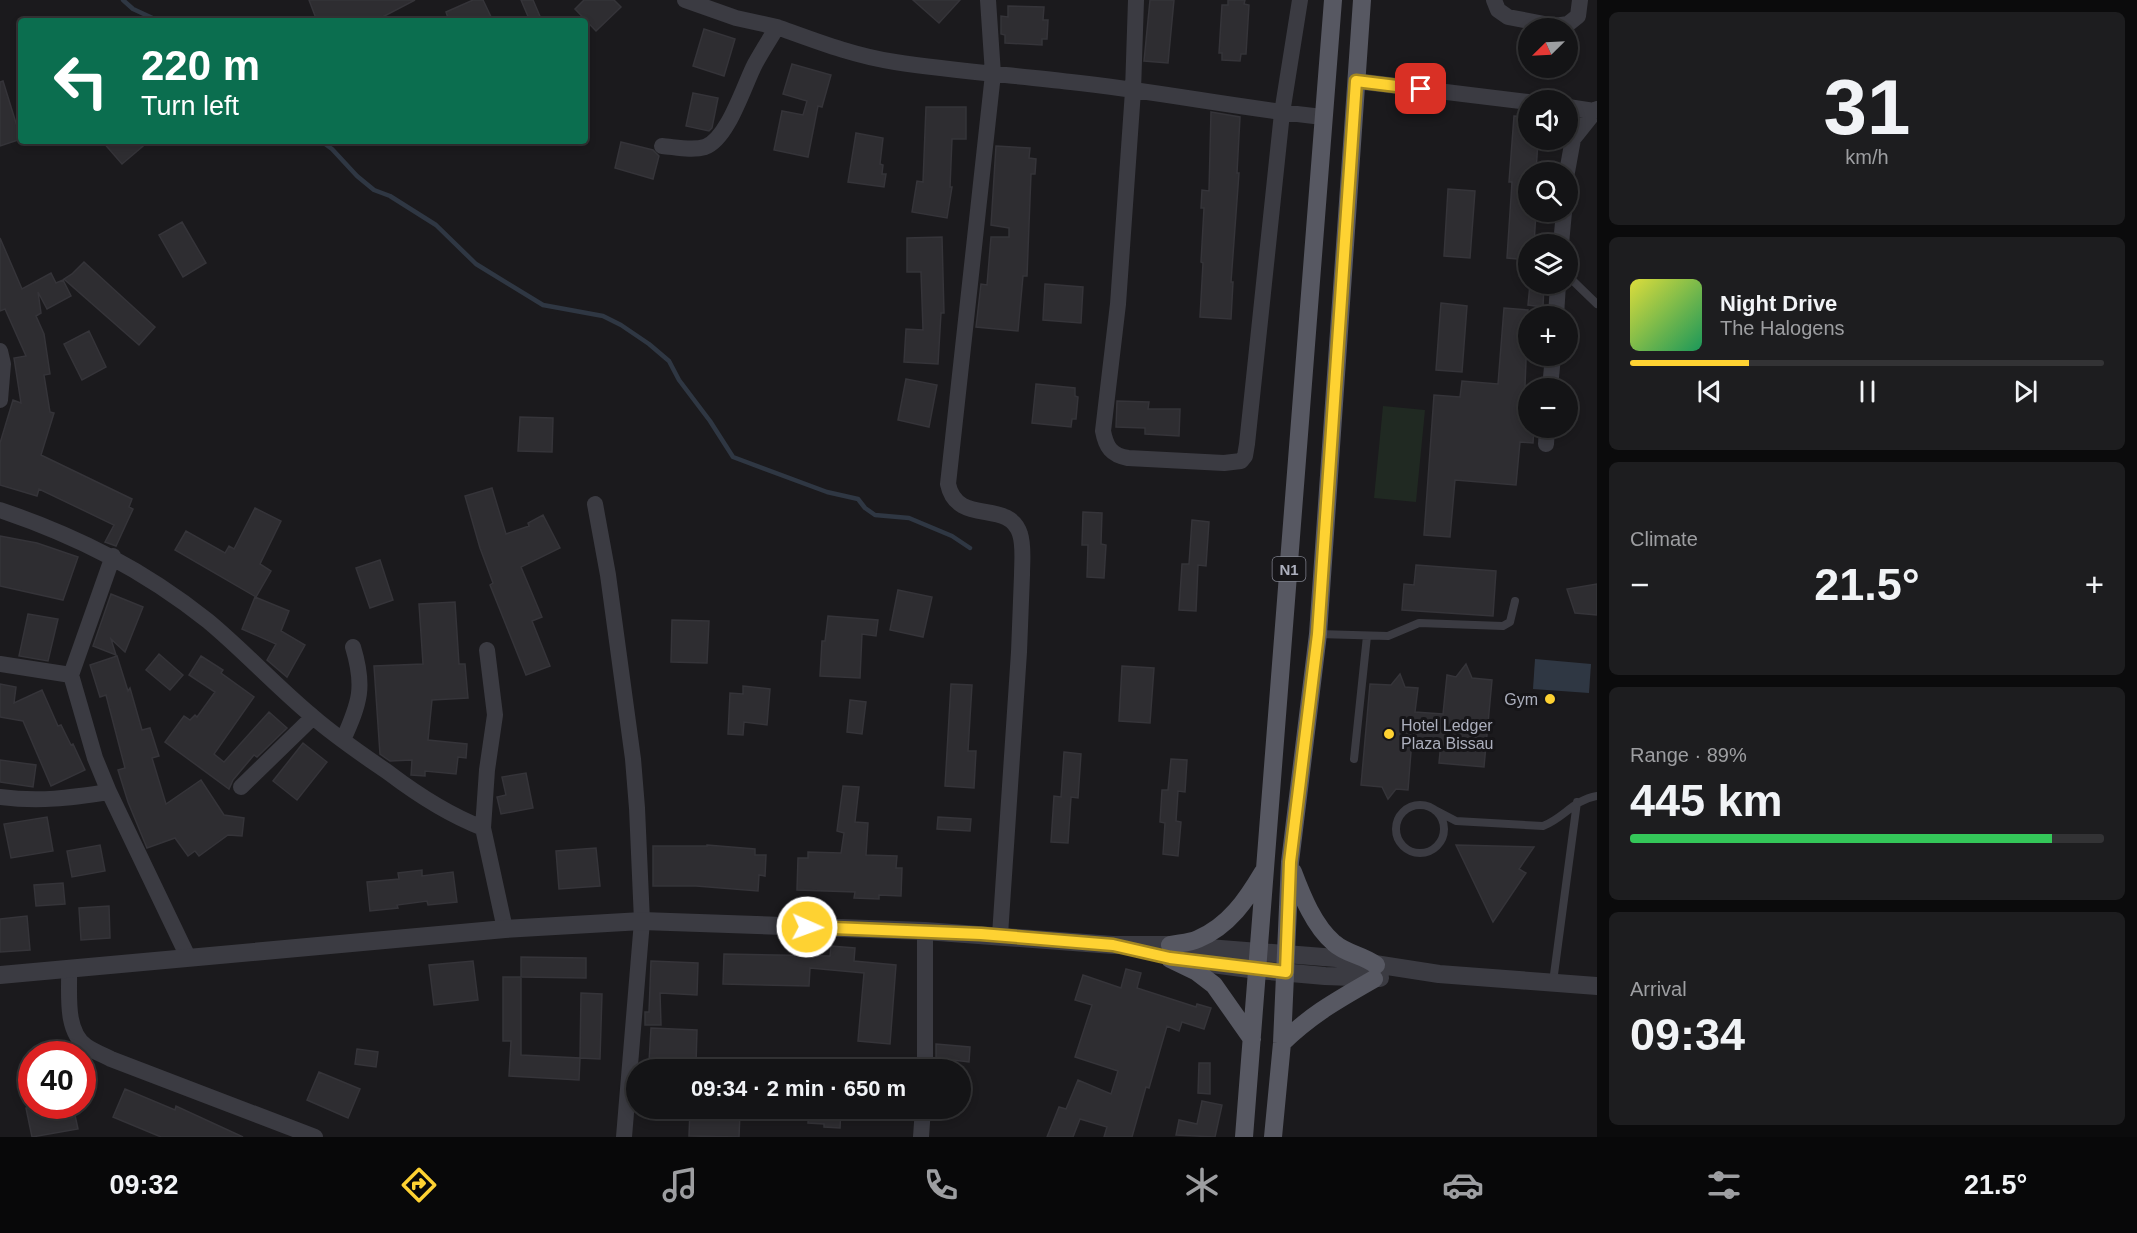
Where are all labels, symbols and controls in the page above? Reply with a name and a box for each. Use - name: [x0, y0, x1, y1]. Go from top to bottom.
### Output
- north arrow: [1518, 18, 1578, 78]
- map controls: [1518, 18, 1578, 438]
- icon: left: [42, 42, 120, 120]
- text: 220 m: [141, 42, 260, 89]
- pin: [1395, 63, 1446, 114]
- text: 31: [1824, 63, 1910, 151]
- icon: arrive: [1404, 72, 1437, 105]
- button: sound: [1518, 90, 1578, 150]
- text: Turn left: [141, 91, 239, 121]
- text: km/h: [1845, 146, 1889, 168]
- button: search: [1518, 162, 1578, 222]
- button: layers: [1518, 234, 1578, 294]
- text: Night Drive: [1720, 291, 1837, 316]
- button: +: [1518, 306, 1578, 366]
- text: The Halogens: [1720, 317, 1845, 339]
- icon: previous: [1693, 375, 1726, 408]
- icon: pause: [1851, 375, 1884, 408]
- icon: next: [2009, 375, 2042, 408]
- button: −: [1518, 378, 1578, 438]
- text: Climate: [1630, 528, 1698, 550]
- road number: N1: [1272, 557, 1306, 581]
- text: 21.5°: [1814, 559, 1920, 610]
- text: −: [1630, 566, 1649, 603]
- text: +: [2085, 566, 2104, 603]
- place label: Gym: [1504, 691, 1538, 708]
- marker: Gym: [1543, 692, 1557, 706]
- place label: Hotel Ledger Plaza Bissau: [1401, 717, 1494, 752]
- marker: Hotel Ledger Plaza Bissau: [1382, 727, 1396, 741]
- text: Range · 89%: [1630, 744, 1747, 766]
- text: 445 km: [1630, 775, 1783, 826]
- position arrow: [775, 895, 839, 959]
- text: Arrival: [1630, 978, 1687, 1000]
- text: 09:34: [1630, 1009, 1745, 1060]
- speed limit sign: 40: [18, 1041, 96, 1119]
- text: 09:34 · 2 min · 650 m: [691, 1076, 906, 1101]
- icon: directions: [398, 1164, 440, 1206]
- icon: music: [659, 1164, 701, 1206]
- icon: phone: [920, 1164, 962, 1206]
- icon: climate: [1181, 1164, 1223, 1206]
- icon: car: [1442, 1164, 1484, 1206]
- icon: filters: [1703, 1164, 1745, 1206]
- text: 09:32: [110, 1170, 179, 1200]
- text: 21.5°: [1964, 1170, 2027, 1200]

